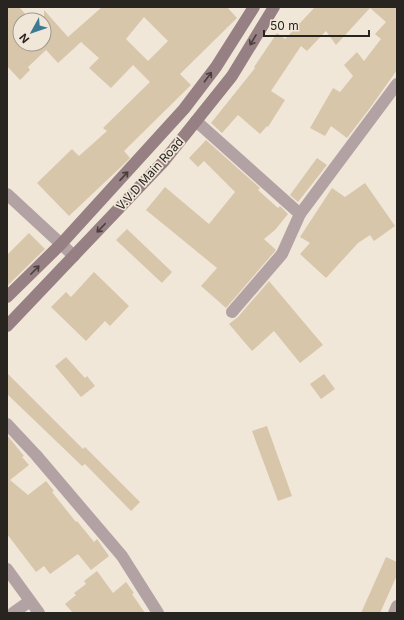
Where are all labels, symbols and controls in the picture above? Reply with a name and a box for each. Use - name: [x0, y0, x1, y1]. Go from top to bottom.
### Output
- north arrow: [12, 12, 52, 52]
- scale bar: [264, 12, 369, 38]
- text: 50 m: [270, 18, 299, 33]
- text: N: [16, 31, 32, 46]
- one-way arrow: [249, 34, 257, 46]
- one-way arrow: [204, 71, 212, 82]
- street label: V.V.D Main Road: [113, 134, 186, 213]
- one-way arrow: [120, 171, 129, 181]
- one-way arrow: [97, 222, 106, 232]
- one-way arrow: [30, 265, 40, 275]

